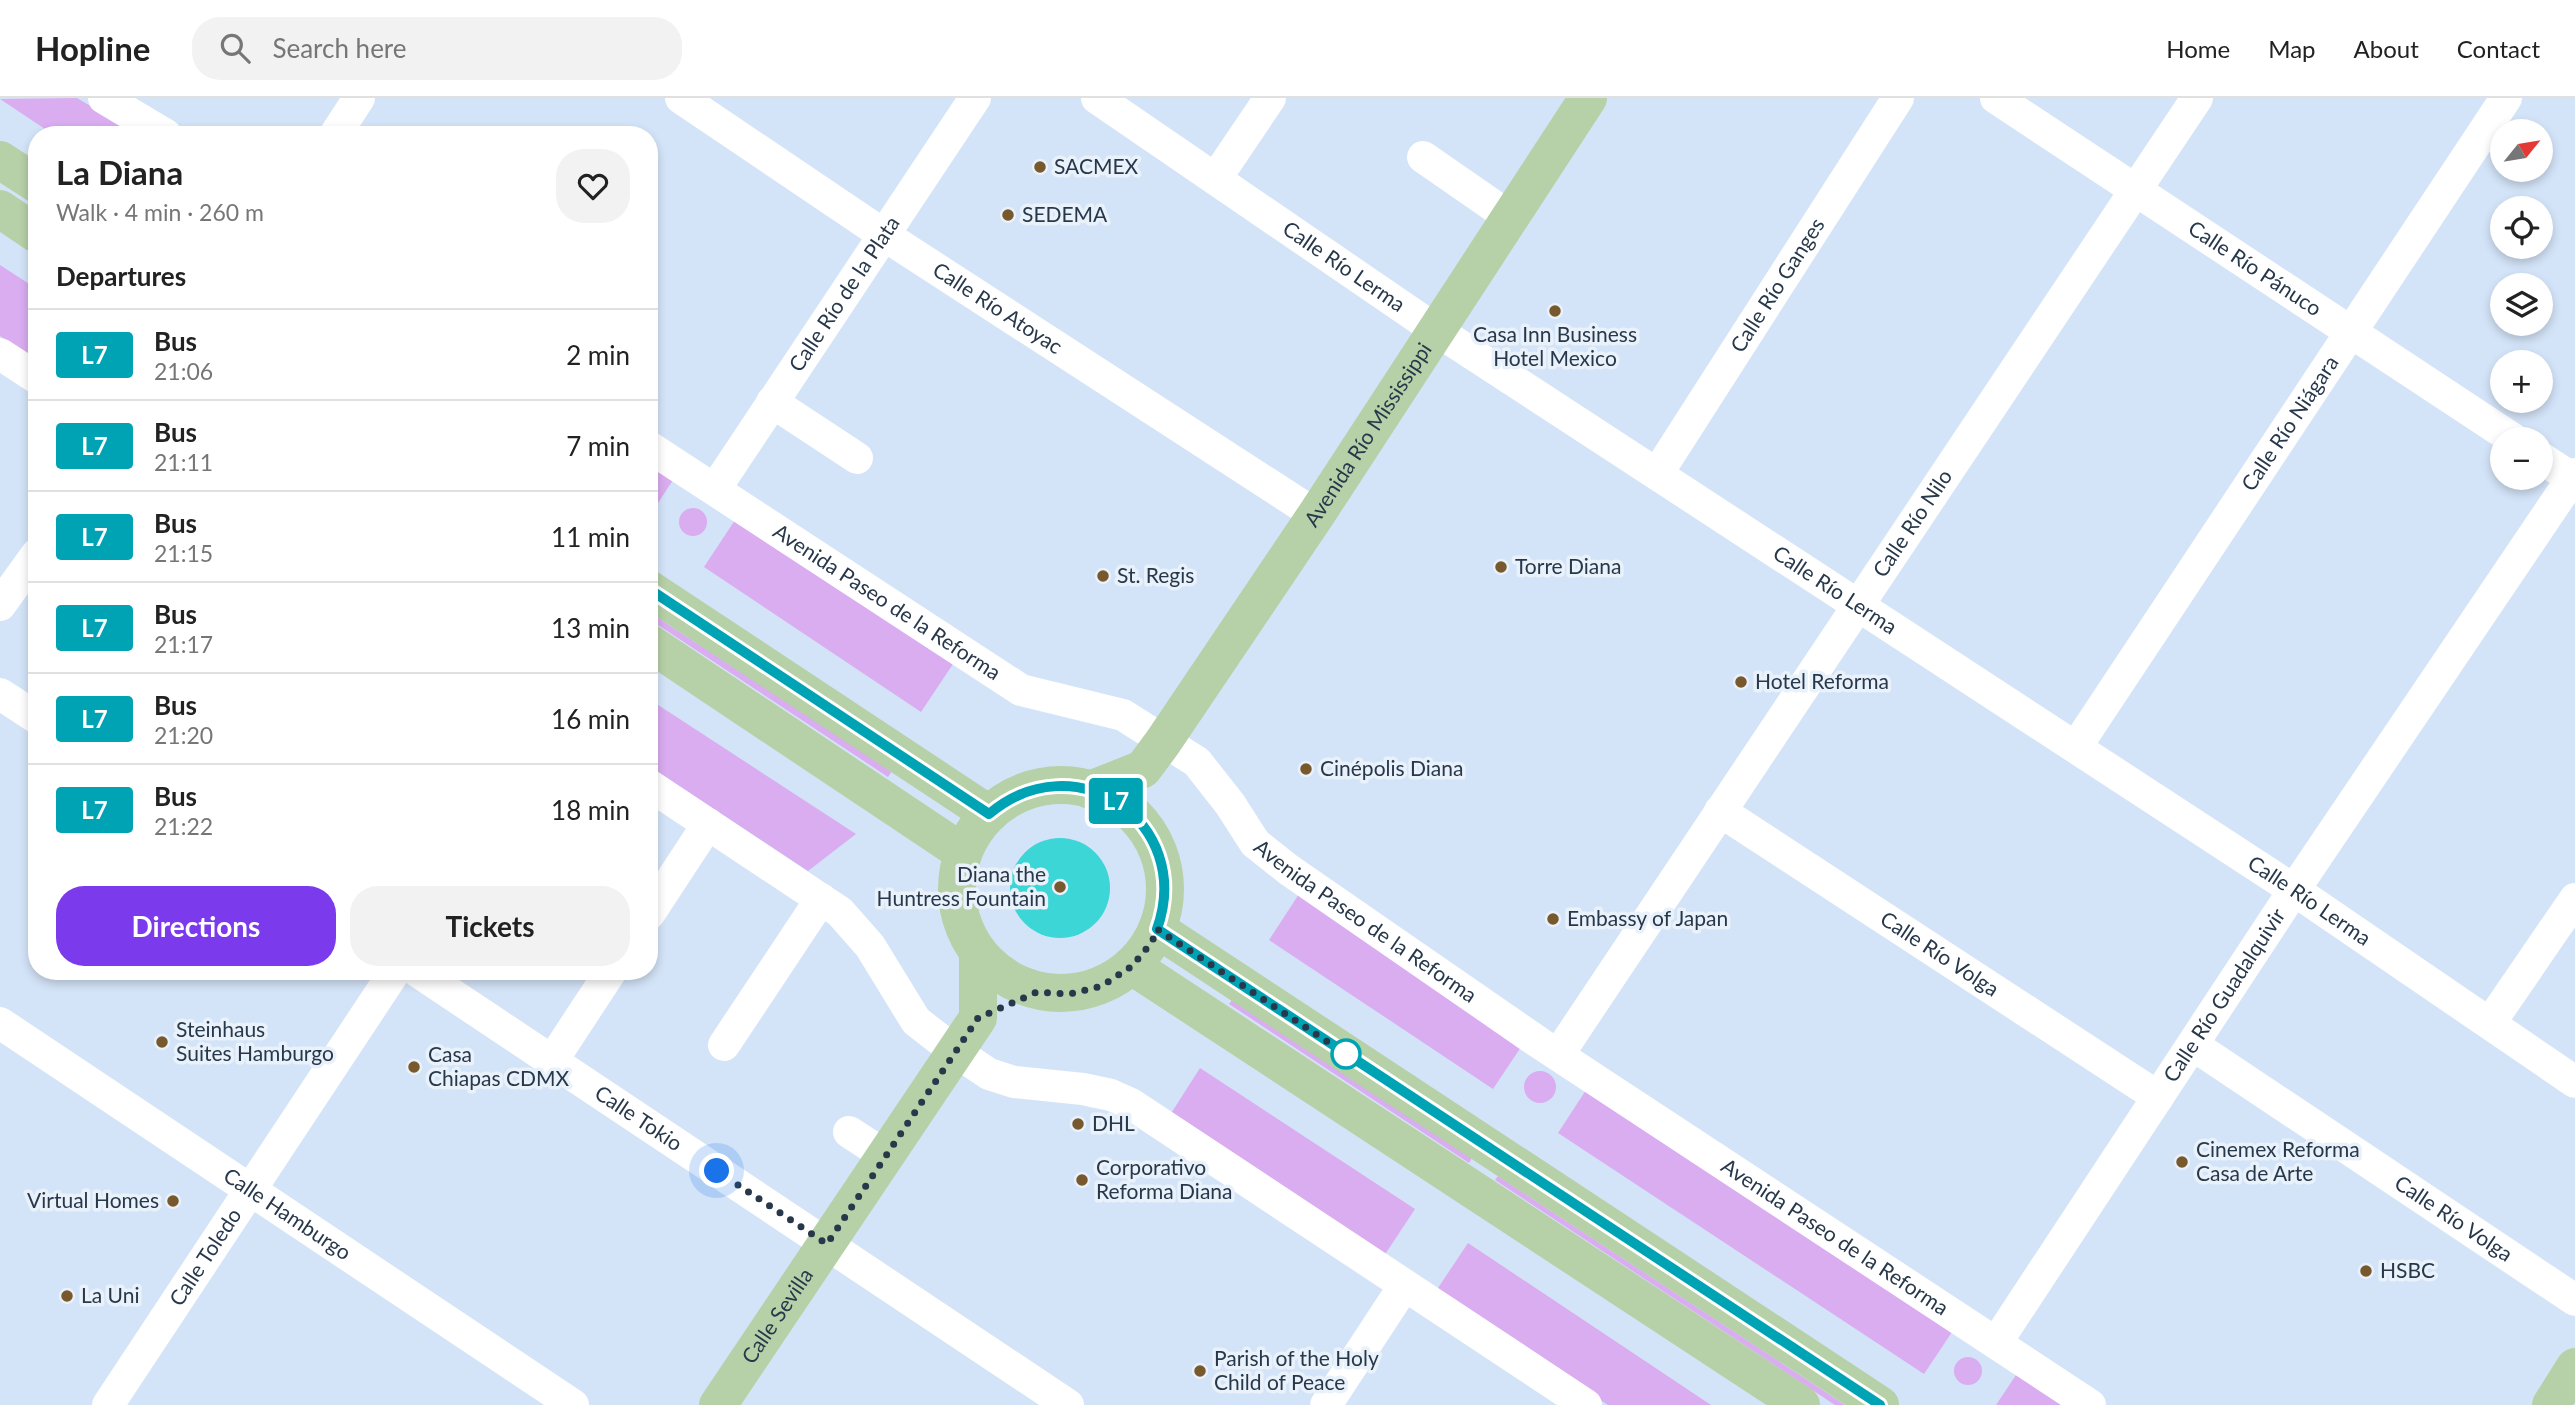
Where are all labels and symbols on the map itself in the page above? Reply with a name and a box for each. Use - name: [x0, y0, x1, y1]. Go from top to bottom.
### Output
- north arrow: [2490, 119, 2553, 182]
- place label: SACMEX: [1054, 153, 1139, 178]
- marker: SACMEX: [1032, 159, 1048, 175]
- place label: SEDEMA: [1022, 201, 1108, 226]
- marker: SEDEMA: [1000, 207, 1016, 223]
- street label: Calle Río de la Plata: [783, 211, 904, 376]
- street label: Calle Río Ganges: [1724, 213, 1829, 356]
- street label: Calle Río Lerma: [1279, 215, 1411, 316]
- street label: Calle Río Pánuco: [2184, 215, 2327, 320]
- street label: Calle Río Atoyac: [929, 256, 1068, 358]
- marker: Casa Inn Business Hotel Mexico: [1547, 303, 1563, 319]
- place label: Casa Inn Business Hotel Mexico: [1473, 321, 1637, 370]
- street label: Avenida Río Mississippi: [1298, 338, 1436, 531]
- street label: Calle Río Niágara: [2235, 350, 2343, 495]
- street label: Calle Río Nilo: [1867, 464, 1956, 581]
- street label: Avenida Paseo de la Reforma: [769, 518, 1006, 684]
- street label: Calle Río Lerma: [1769, 540, 1902, 639]
- place label: Torre Diana: [1515, 553, 1621, 578]
- marker: Torre Diana: [1493, 559, 1509, 575]
- place label: St. Regis: [1117, 562, 1194, 587]
- marker: St. Regis: [1095, 568, 1111, 584]
- place label: Hotel Reforma: [1755, 668, 1889, 693]
- marker: Hotel Reforma: [1733, 674, 1749, 690]
- place label: Cinépolis Diana: [1320, 755, 1463, 780]
- marker: Cinépolis Diana: [1298, 761, 1314, 777]
- line badge: L7: [1084, 778, 1148, 824]
- street label: Avenida Paseo de la Reforma: [1250, 833, 1482, 1007]
- street label: Calle Río Lerma: [2244, 849, 2376, 950]
- place label: Diana the Huntress Fountain: [877, 861, 1046, 910]
- marker: Diana the Huntress Fountain: [1052, 879, 1068, 895]
- street label: Calle Río Guadalquivir: [2157, 903, 2290, 1086]
- place label: Embassy of Japan: [1567, 905, 1728, 930]
- street label: Calle Río Volga: [1876, 905, 2004, 1001]
- marker: Embassy of Japan: [1545, 911, 1561, 927]
- place label: Steinhaus Suites Hamburgo: [176, 1016, 334, 1065]
- marker: Steinhaus Suites Hamburgo: [154, 1034, 170, 1050]
- unlabelled marker: [1331, 1039, 1361, 1069]
- place label: Casa Chiapas CDMX: [428, 1041, 569, 1090]
- marker: Casa Chiapas CDMX: [406, 1059, 422, 1075]
- street label: Calle Tokio: [591, 1079, 688, 1155]
- place label: DHL: [1092, 1110, 1135, 1135]
- marker: DHL: [1070, 1116, 1086, 1132]
- place label: Cinemex Reforma Casa de Arte: [2196, 1136, 2360, 1185]
- street label: Avenida Paseo de la Reforma: [1717, 1152, 1954, 1320]
- your location: [699, 1153, 734, 1188]
- place label: Corporativo Reforma Diana: [1096, 1154, 1233, 1203]
- marker: Cinemex Reforma Casa de Arte: [2174, 1154, 2190, 1170]
- street label: Calle Hamburgo: [219, 1162, 356, 1265]
- street label: Calle Río Volga: [2390, 1169, 2518, 1266]
- marker: Corporativo Reforma Diana: [1074, 1172, 1090, 1188]
- place label: Virtual Homes: [27, 1187, 159, 1212]
- marker: Virtual Homes: [165, 1193, 181, 1209]
- street label: Calle Toledo: [163, 1203, 246, 1310]
- place label: HSBC: [2380, 1257, 2435, 1282]
- street label: Calle Sevilla: [736, 1263, 817, 1368]
- marker: HSBC: [2358, 1263, 2374, 1279]
- place label: La Uni: [81, 1282, 140, 1307]
- marker: La Uni: [59, 1288, 75, 1304]
- place label: Parish of the Holy Child of Peace: [1214, 1345, 1379, 1394]
- marker: Parish of the Holy Child of Peace: [1192, 1363, 1208, 1379]

